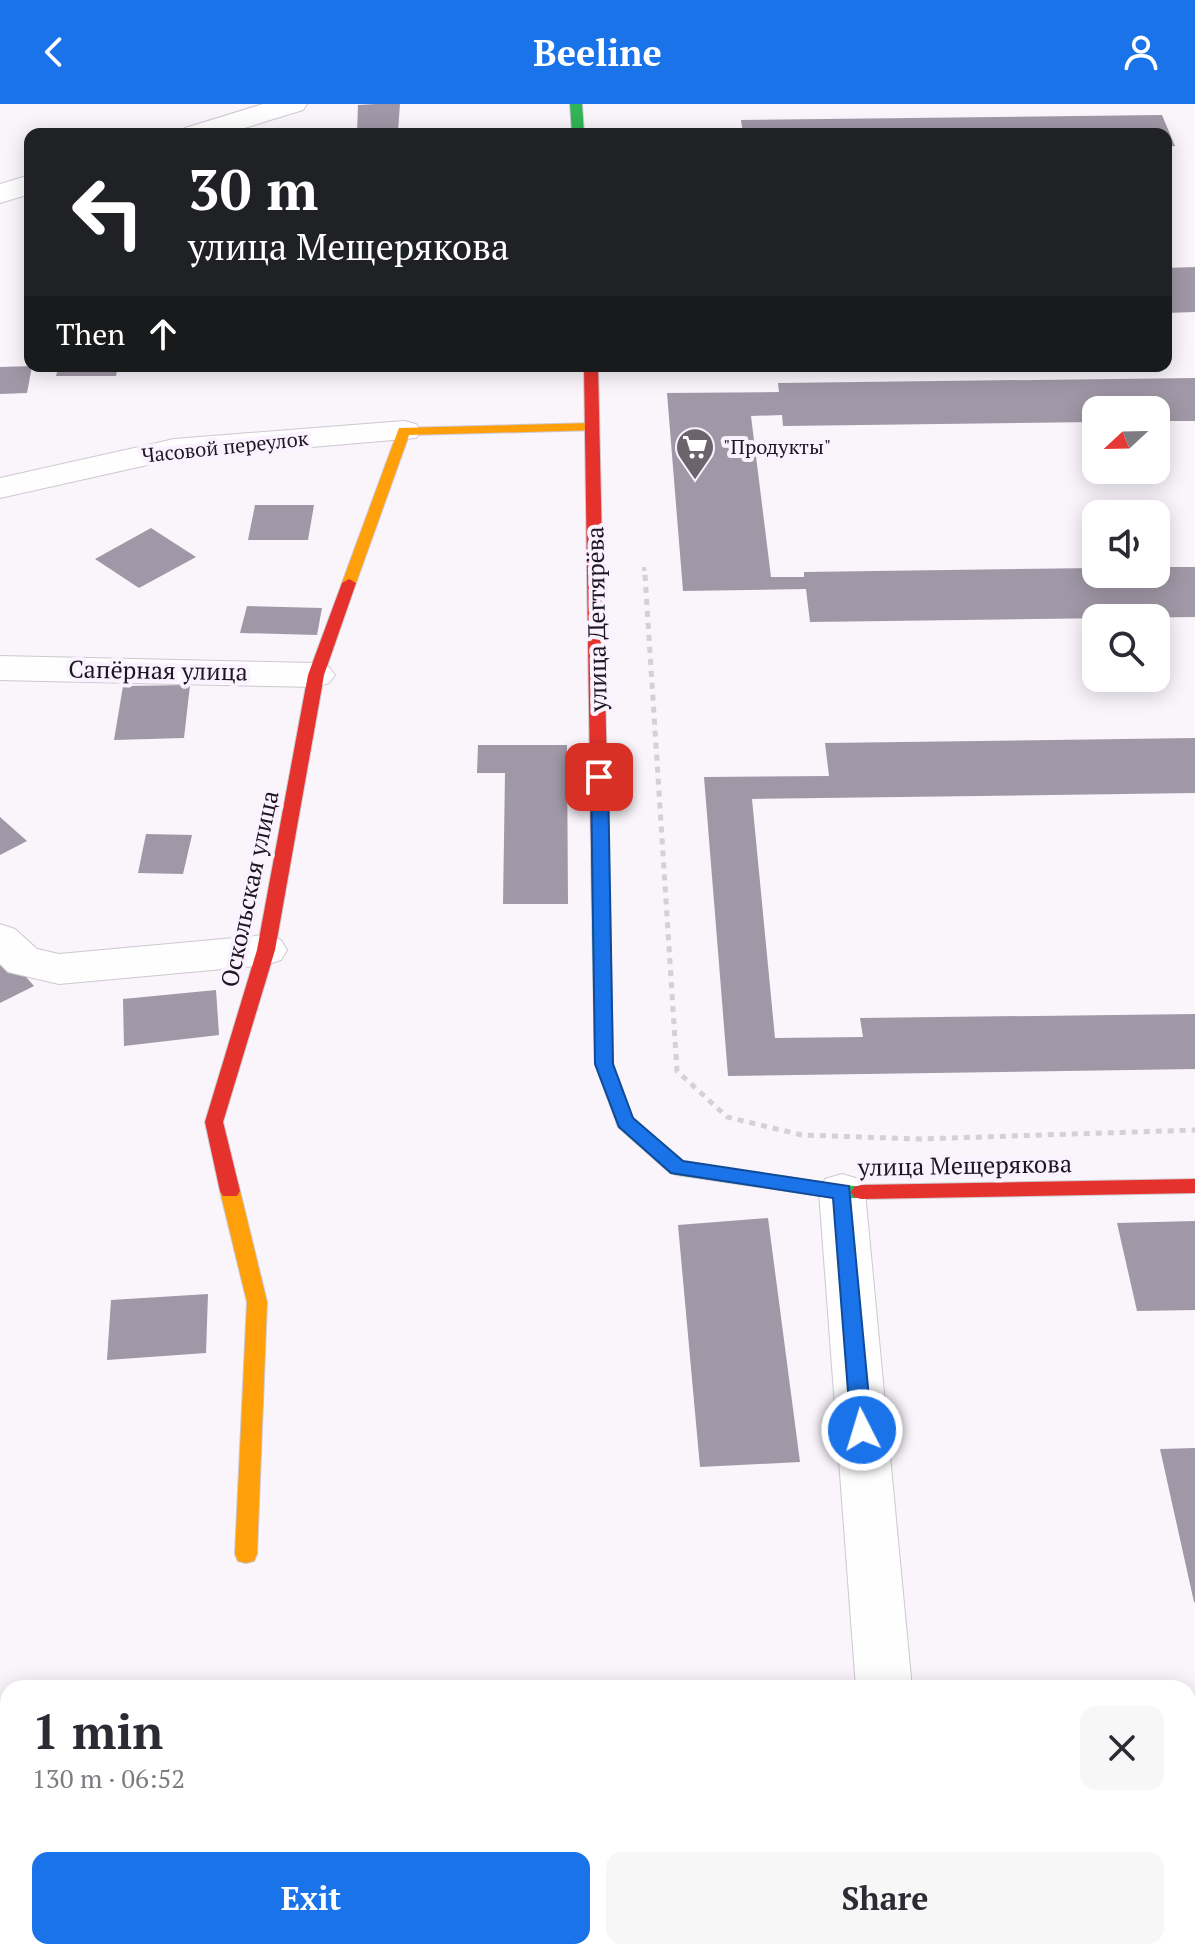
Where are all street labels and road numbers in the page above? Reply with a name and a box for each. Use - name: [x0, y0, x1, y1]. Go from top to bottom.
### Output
- street label: Часовой переулок: [140, 424, 310, 469]
- street label: улица Дегтярёва: [578, 526, 614, 713]
- street label: Сапёрная улица: [68, 652, 248, 688]
- street label: Оскольская улица: [213, 788, 285, 990]
- street label: улица Мещерякова: [857, 1147, 1072, 1183]

